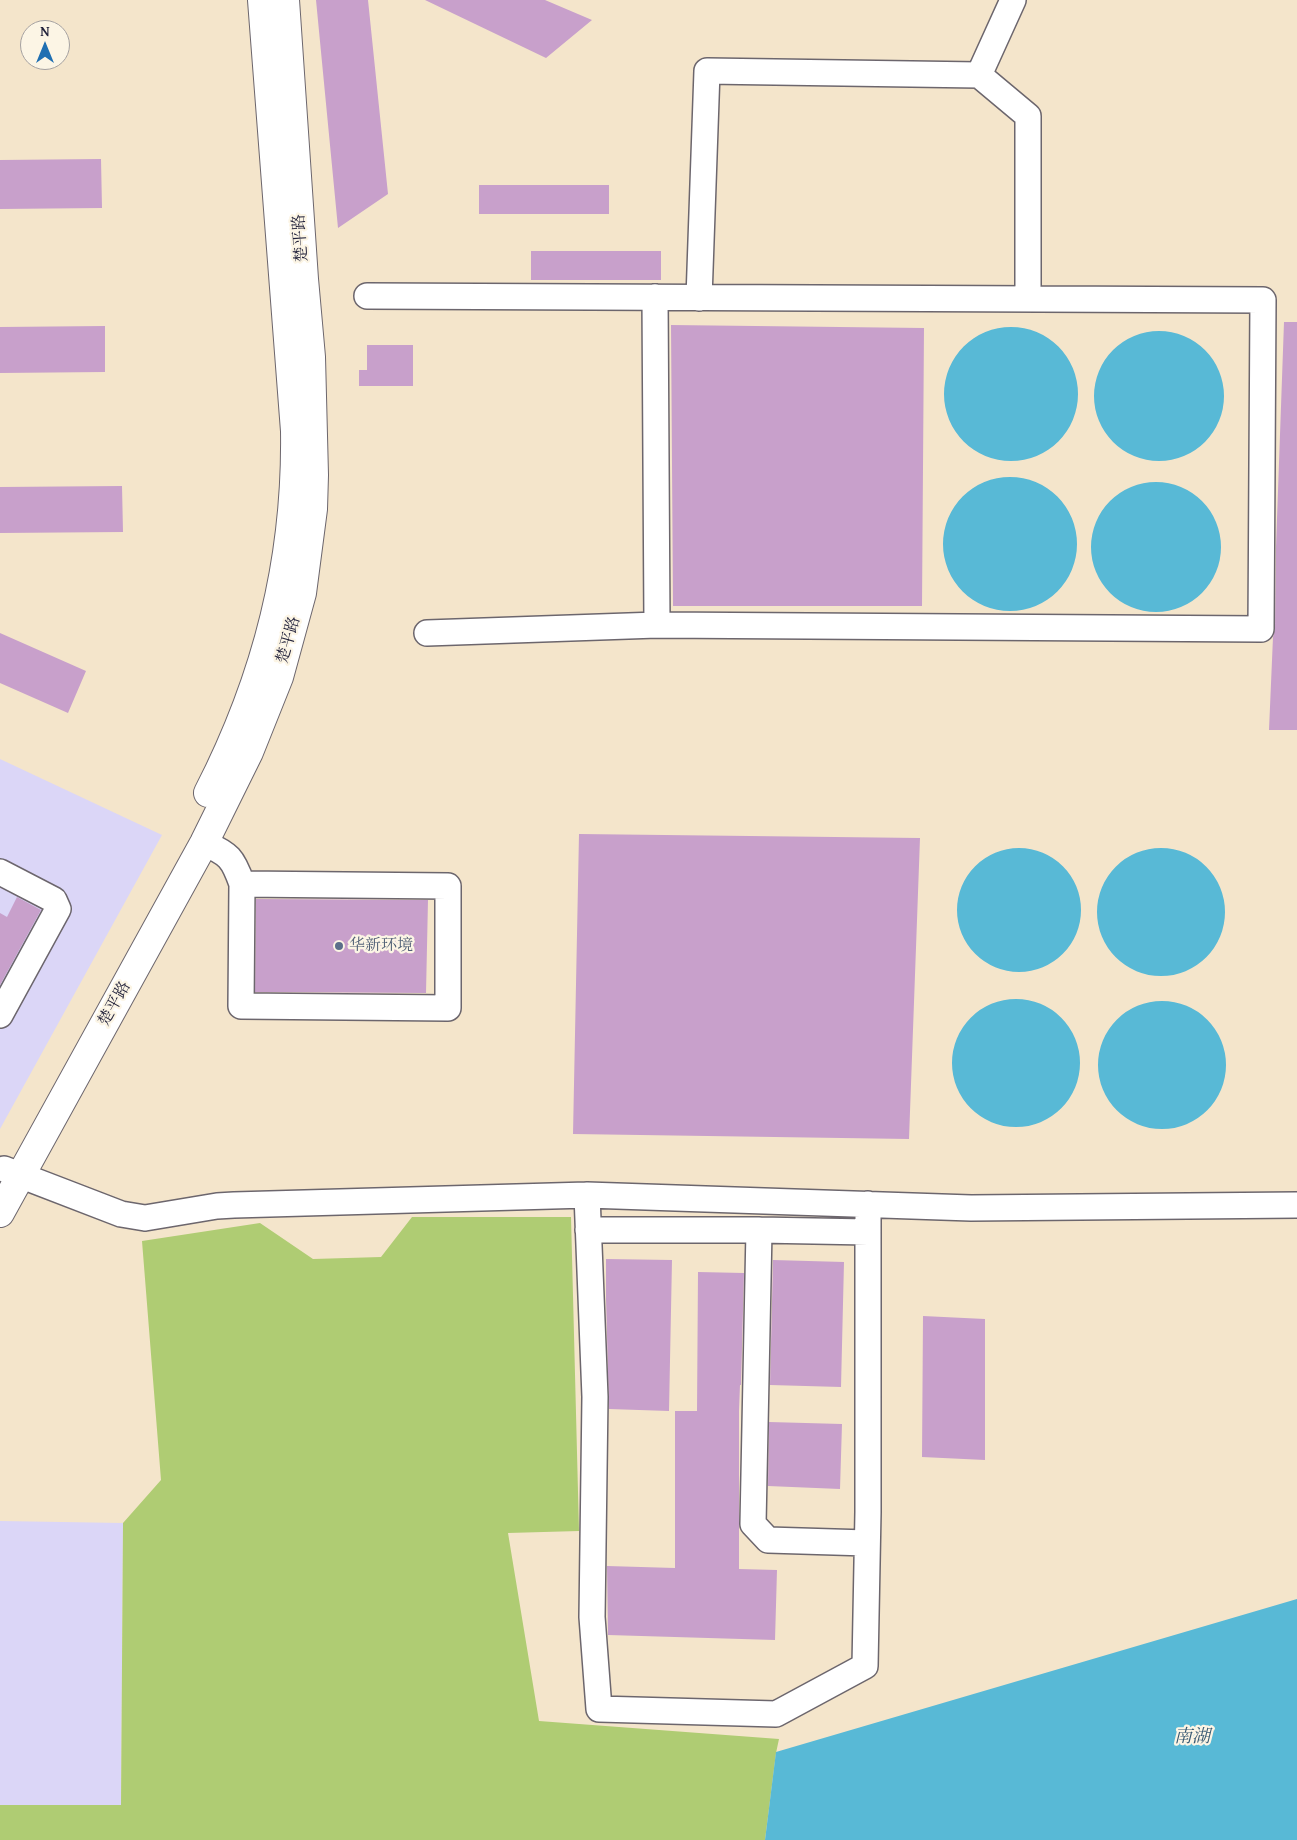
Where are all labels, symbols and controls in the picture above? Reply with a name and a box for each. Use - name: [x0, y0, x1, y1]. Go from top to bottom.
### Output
- north arrow: [20, 20, 70, 70]
- text: N: [40, 21, 50, 41]
- street label: 楚平路: [290, 213, 312, 263]
- street label: 楚平路: [273, 614, 305, 666]
- place label: 华新环境: [349, 936, 413, 956]
- marker: 华新环境: [333, 940, 345, 952]
- street label: 楚平路: [95, 978, 135, 1030]
- water label: 南湖: [1174, 1726, 1210, 1748]

